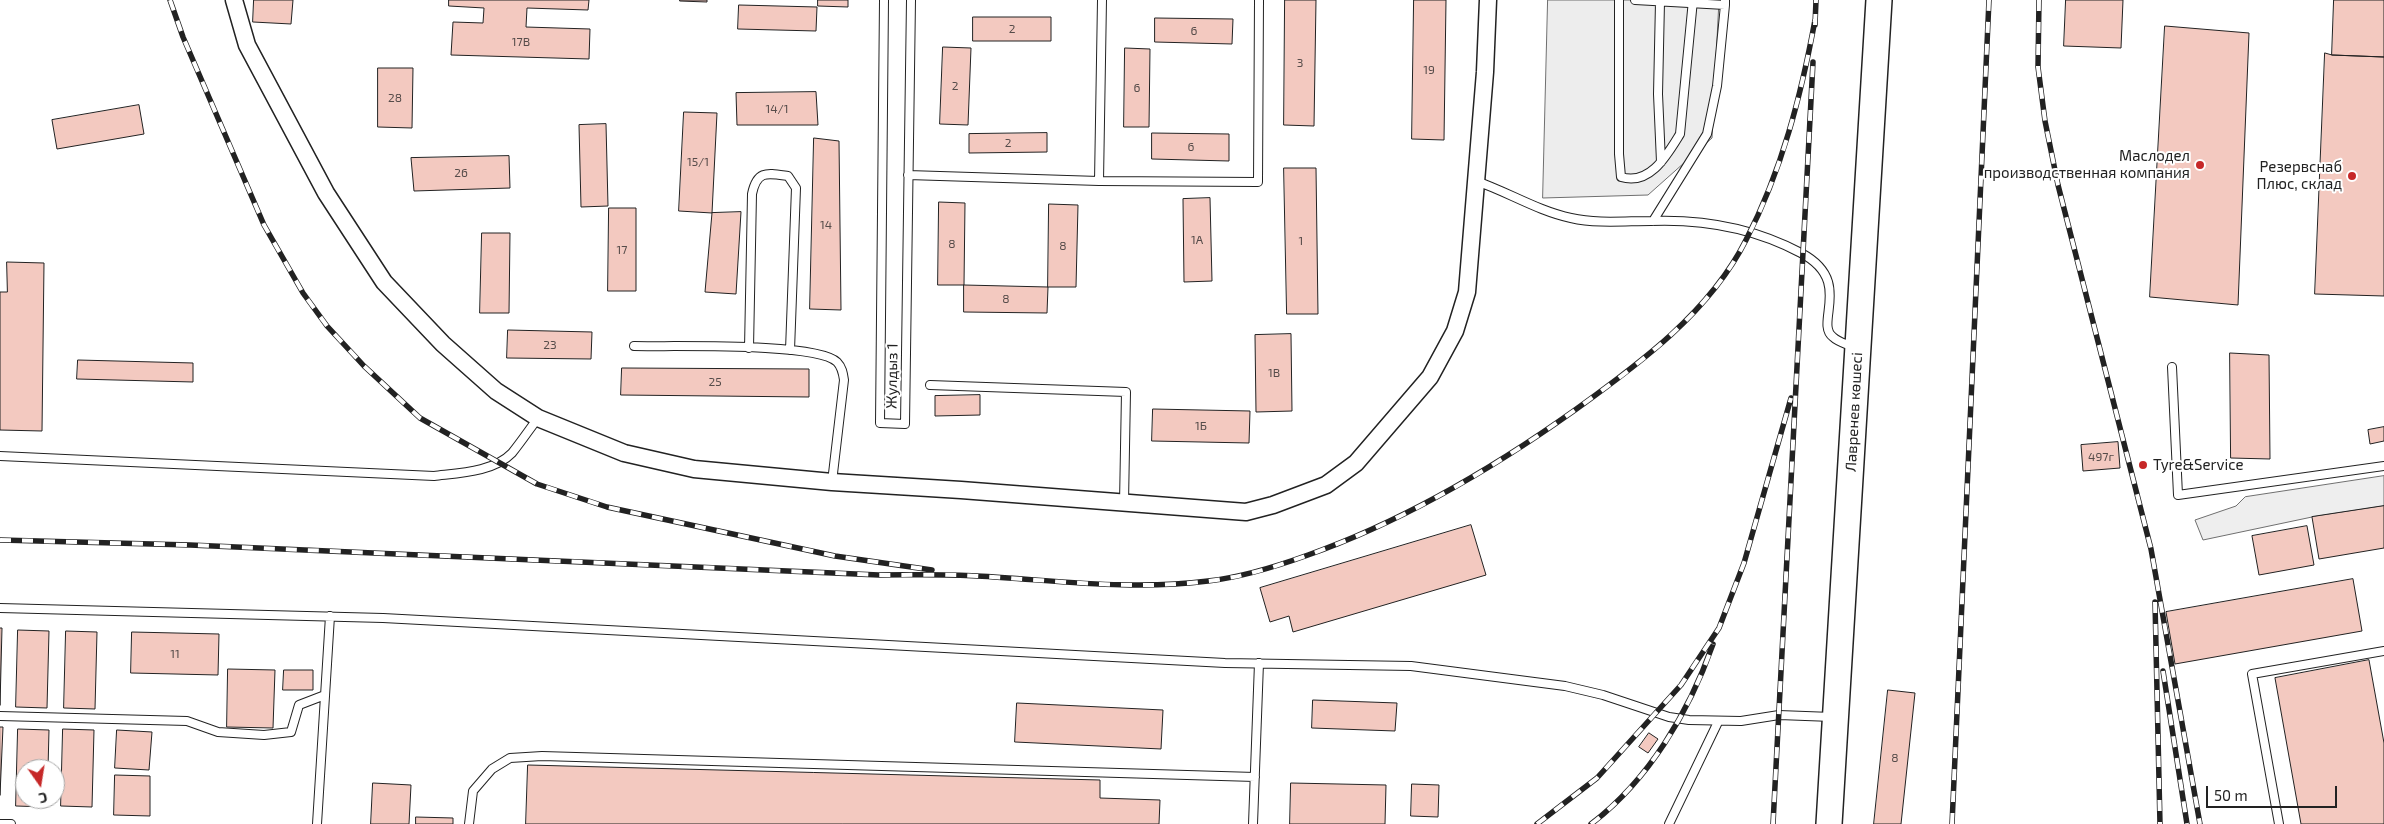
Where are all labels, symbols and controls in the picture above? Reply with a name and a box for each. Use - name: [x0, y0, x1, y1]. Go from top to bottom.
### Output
- house number: 2: [1009, 22, 1015, 36]
- house number: 6: [1191, 24, 1197, 38]
- house number: 17В: [512, 35, 530, 49]
- house number: 3: [1297, 56, 1303, 70]
- house number: 19: [1423, 63, 1435, 77]
- house number: 2: [952, 79, 958, 93]
- house number: 6: [1134, 81, 1140, 95]
- house number: 28: [388, 91, 402, 105]
- house number: 14/1: [765, 102, 789, 116]
- house number: 2: [1005, 136, 1011, 150]
- house number: 6: [1188, 140, 1194, 154]
- place label: Маслодел производственная компания: [1984, 147, 2190, 182]
- house number: 15/1: [687, 155, 709, 169]
- place label: Резервснаб Плюс, склад: [2257, 158, 2342, 193]
- marker: Маслодел производственная компания: [2194, 159, 2206, 171]
- house number: 26: [454, 166, 468, 180]
- marker: Резервснаб Плюс, склад: [2346, 170, 2358, 182]
- house number: 14: [820, 218, 832, 232]
- house number: 1А: [1191, 233, 1203, 247]
- house number: 1: [1299, 234, 1303, 248]
- house number: 8: [948, 237, 956, 251]
- house number: 8: [1059, 239, 1067, 253]
- house number: 17: [617, 243, 627, 257]
- house number: 8: [1002, 292, 1010, 306]
- house number: 23: [543, 338, 557, 352]
- street label: Жулдыз 1: [882, 343, 902, 409]
- street label: Лавренев көшесі: [1842, 352, 1866, 472]
- house number: 1В: [1268, 366, 1280, 380]
- house number: 25: [708, 375, 722, 389]
- house number: 1Б: [1195, 419, 1207, 433]
- house number: 497г: [2088, 450, 2114, 464]
- place label: Tyre&Service: [2153, 456, 2243, 474]
- marker: Tyre&Service: [2137, 459, 2149, 471]
- house number: 11: [170, 647, 180, 661]
- house number: 8: [1891, 751, 1899, 765]
- north arrow: [15, 759, 65, 809]
- scale bar: [2209, 776, 2340, 808]
- text: 50 m: [2214, 786, 2248, 804]
- text: С: [37, 789, 49, 807]

